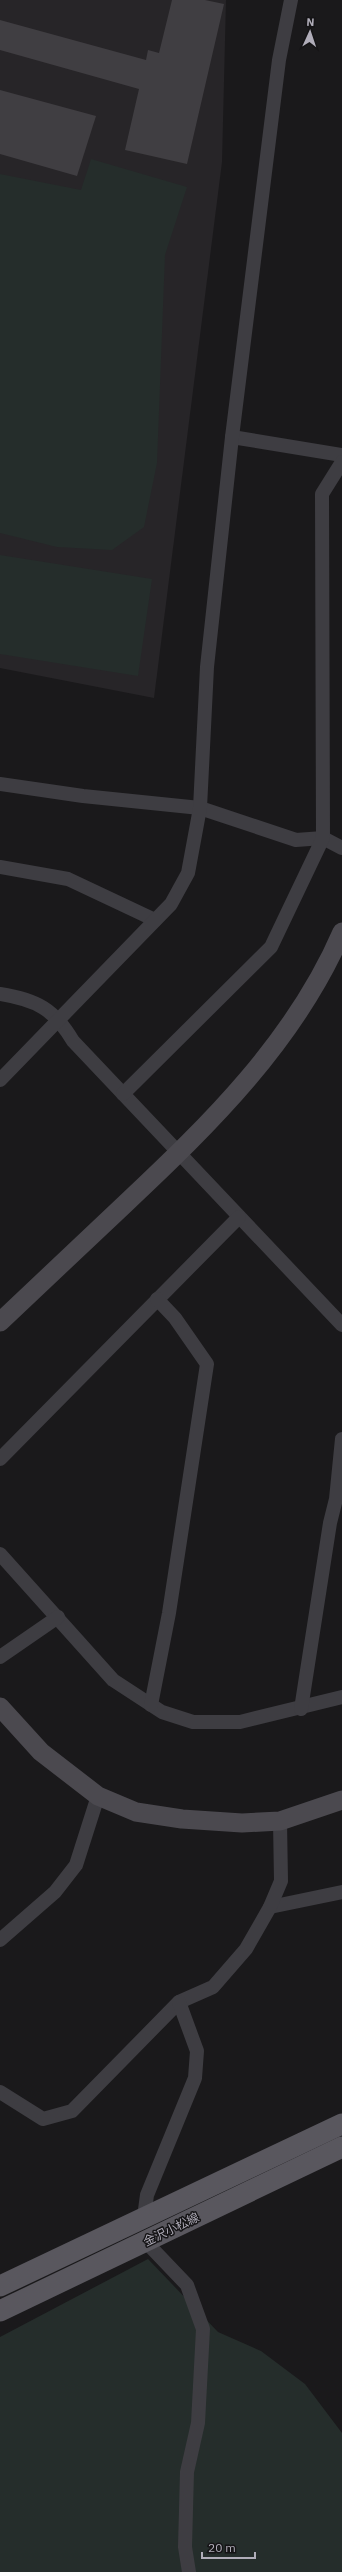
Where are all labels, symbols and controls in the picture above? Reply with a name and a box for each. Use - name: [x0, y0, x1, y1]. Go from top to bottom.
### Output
- north arrow: [290, 12, 330, 52]
- text: N: [306, 15, 315, 29]
- street label: 金沢小松線: [141, 2209, 201, 2249]
- scale bar: [202, 2534, 255, 2560]
- text: 20 m: [208, 2540, 236, 2555]

